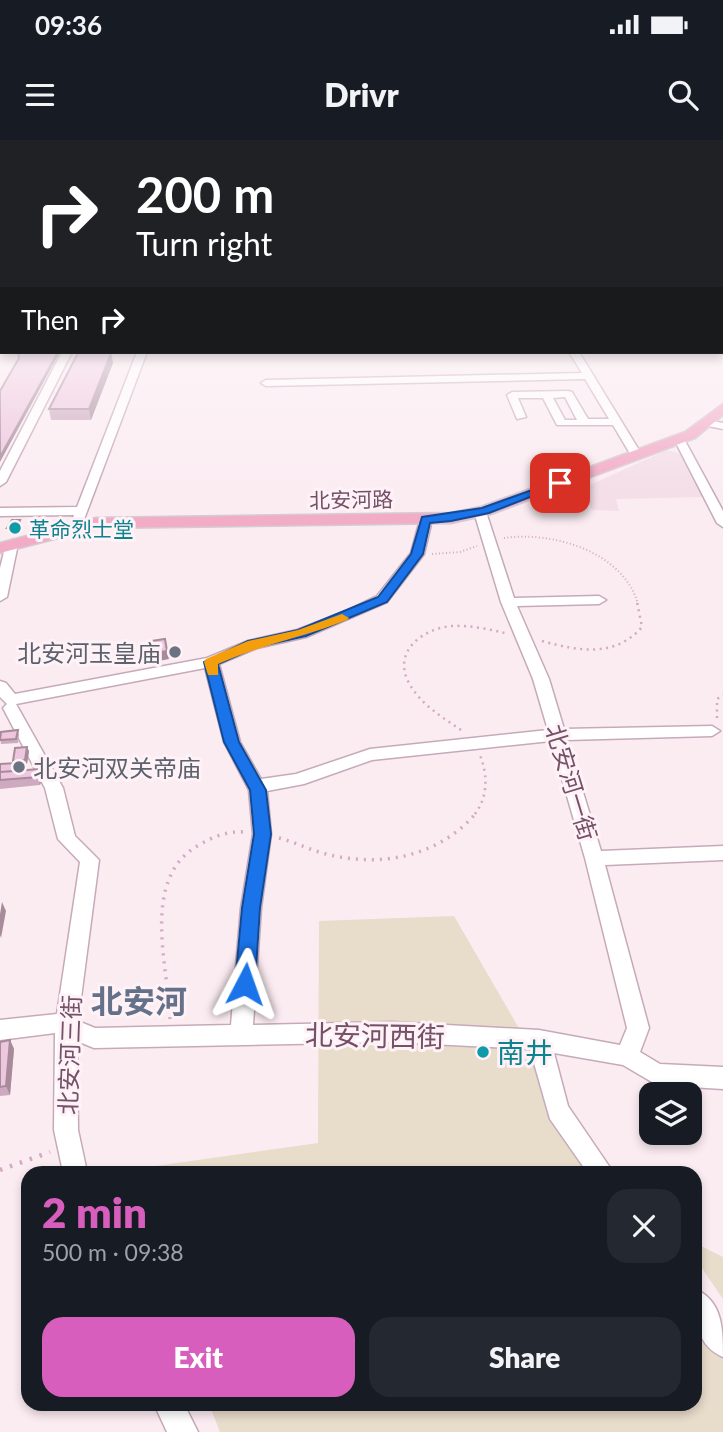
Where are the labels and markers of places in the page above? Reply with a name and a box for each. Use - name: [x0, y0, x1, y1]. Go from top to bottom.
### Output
- pin: [530, 453, 590, 513]
- place label: 革命烈士堂: [29, 516, 134, 541]
- marker: 革命烈士堂: [7, 520, 23, 536]
- place label: 北安河玉皇庙: [17, 638, 161, 667]
- marker: 北安河玉皇庙: [167, 644, 183, 660]
- place label: 北安河双关帝庙: [33, 753, 201, 782]
- marker: 北安河双关帝庙: [11, 759, 27, 775]
- place label: 南井: [497, 1035, 553, 1069]
- marker: 南井: [475, 1044, 491, 1060]

